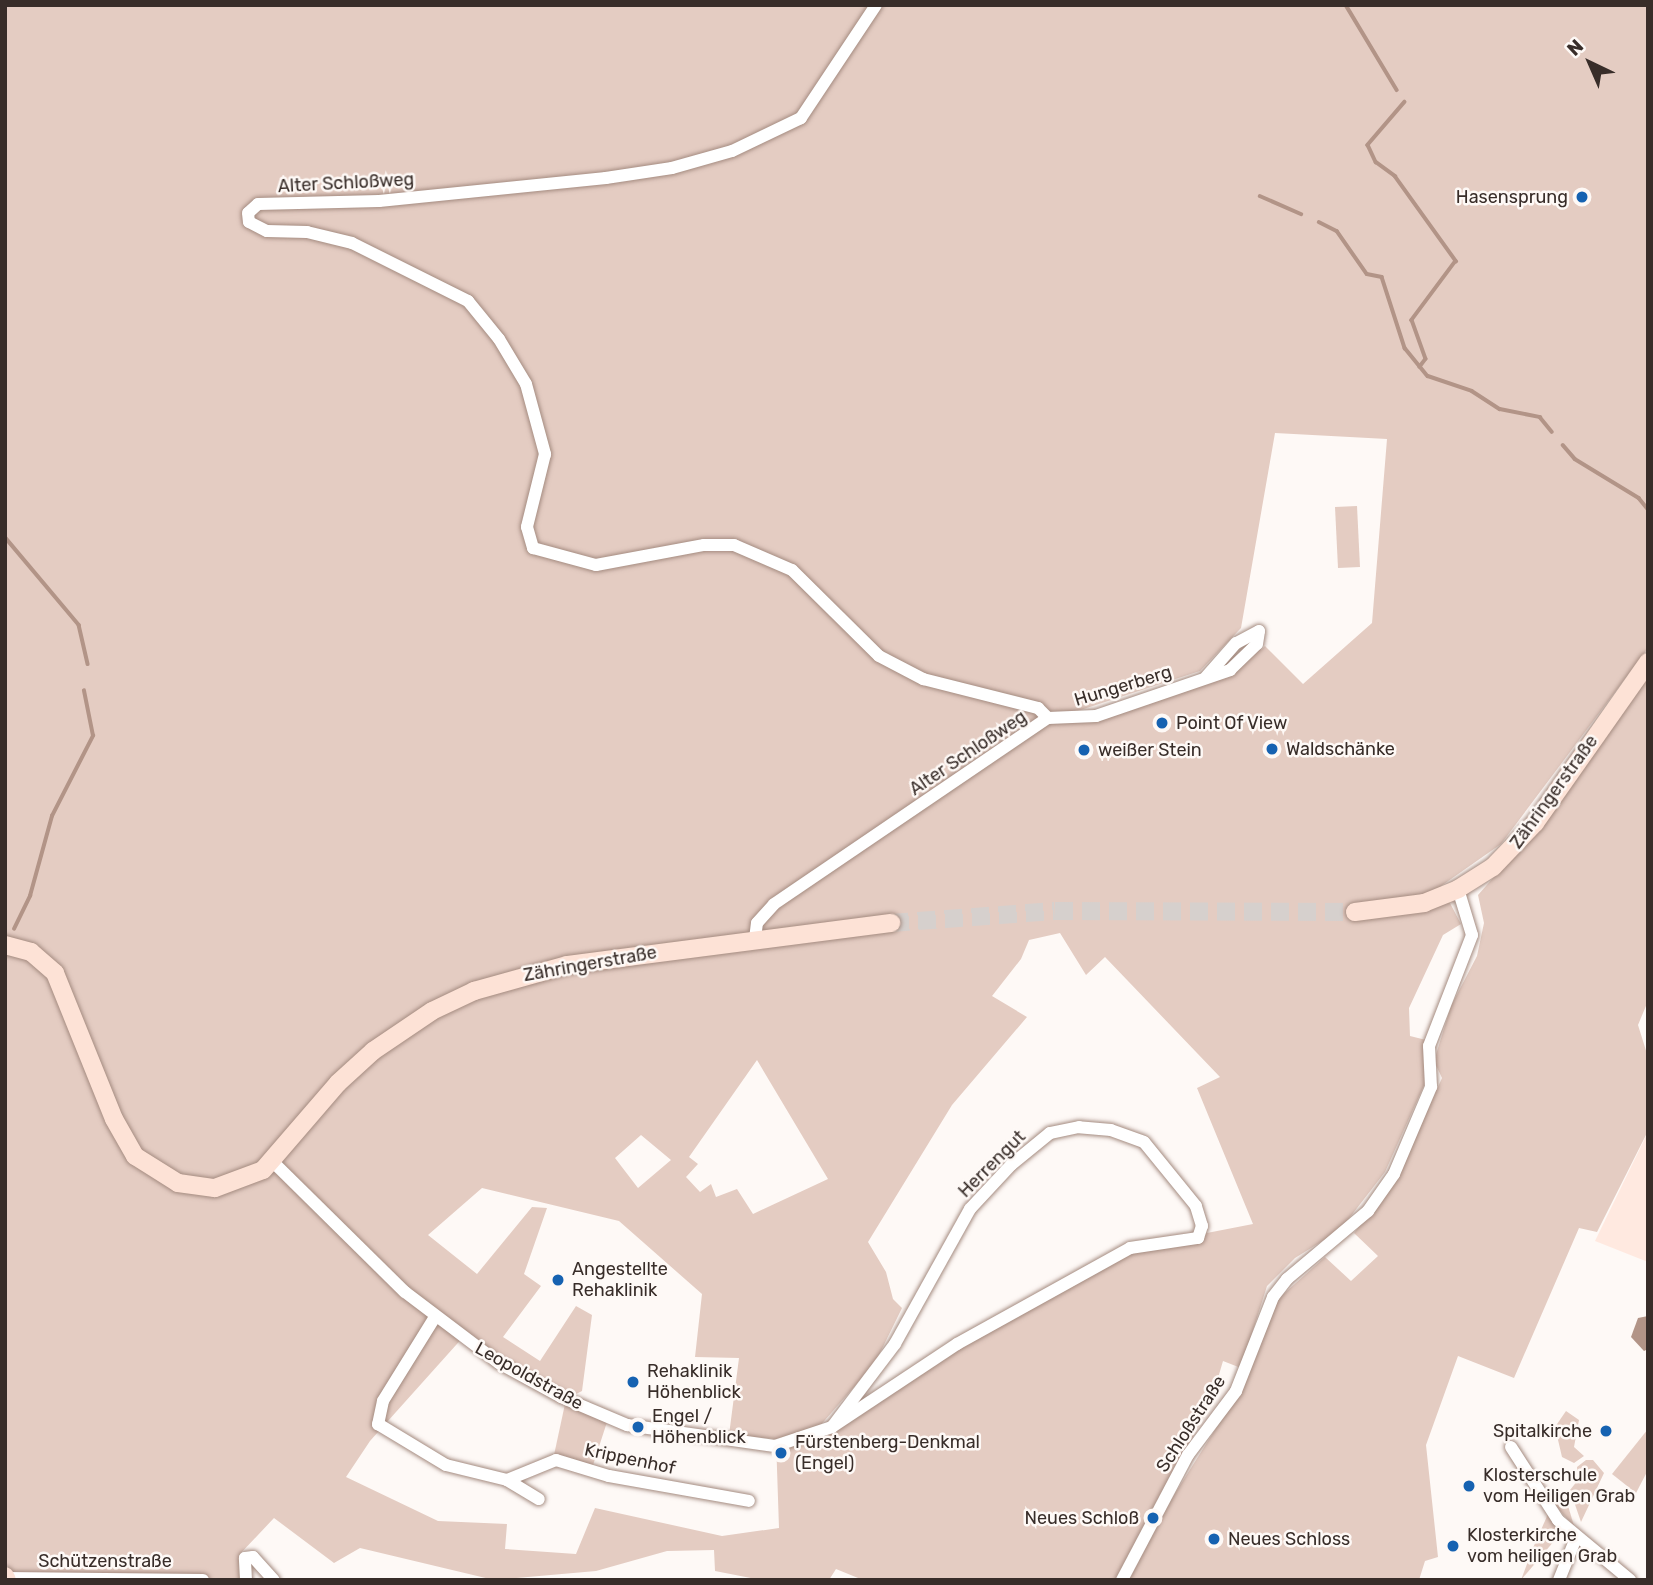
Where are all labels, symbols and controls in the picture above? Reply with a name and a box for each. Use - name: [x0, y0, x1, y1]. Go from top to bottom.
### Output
- north arrow: [1555, 28, 1625, 98]
- text: N: [1562, 35, 1588, 61]
- street label: Alter Schloßweg: [277, 169, 415, 197]
- place label: Hasensprung: [1456, 186, 1568, 208]
- marker: Hasensprung: [1574, 189, 1590, 205]
- street label: Hungerberg: [1072, 661, 1174, 711]
- street label: Alter Schloßweg: [905, 706, 1031, 800]
- place label: Point Of View: [1176, 712, 1288, 734]
- marker: Point Of View: [1154, 715, 1170, 731]
- street label: Zähringerstraße: [1506, 731, 1602, 853]
- place label: Waldschänke: [1286, 738, 1395, 760]
- place label: weißer Stein: [1098, 739, 1202, 761]
- marker: Waldschänke: [1264, 741, 1280, 757]
- marker: weißer Stein: [1076, 742, 1092, 758]
- street label: Zähringerstraße: [522, 942, 658, 986]
- street label: Herrengut: [954, 1126, 1030, 1202]
- place label: Angestellte Rehaklinik: [572, 1259, 668, 1302]
- marker: Angestellte Rehaklinik: [550, 1272, 566, 1288]
- street label: Leopoldstraße: [471, 1337, 587, 1415]
- place label: Rehaklinik Höhenblick: [647, 1361, 741, 1404]
- street label: Schloßstraße: [1152, 1372, 1230, 1476]
- marker: Rehaklinik Höhenblick: [625, 1374, 641, 1390]
- place label: Engel / Höhenblick: [652, 1406, 746, 1448]
- marker: Engel / Höhenblick: [630, 1419, 646, 1435]
- place label: Spitalkirche: [1493, 1420, 1592, 1442]
- marker: Spitalkirche: [1598, 1423, 1614, 1439]
- place label: Fürstenberg-Denkmal (Engel): [795, 1432, 980, 1474]
- street label: Krippenhof: [582, 1439, 678, 1479]
- marker: Fürstenberg-Denkmal (Engel): [773, 1445, 789, 1461]
- place label: Klosterschule vom Heiligen Grab: [1483, 1465, 1635, 1508]
- marker: Klosterschule vom Heiligen Grab: [1461, 1478, 1477, 1494]
- place label: Neues Schloß: [1025, 1507, 1139, 1529]
- marker: Neues Schloß: [1145, 1510, 1161, 1526]
- place label: Klosterkirche vom heiligen Grab: [1467, 1525, 1617, 1568]
- place label: Neues Schloss: [1228, 1528, 1350, 1550]
- marker: Neues Schloss: [1206, 1531, 1222, 1547]
- marker: Klosterkirche vom heiligen Grab: [1445, 1538, 1461, 1554]
- street label: Schützenstraße: [38, 1550, 172, 1572]

